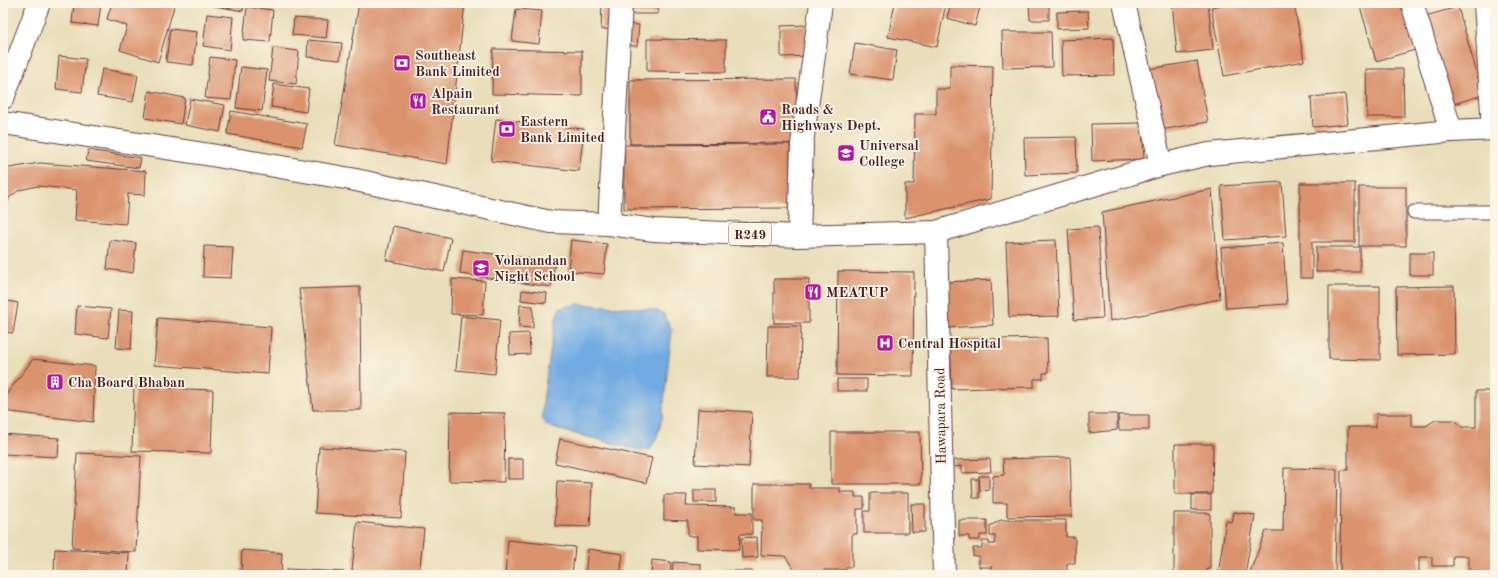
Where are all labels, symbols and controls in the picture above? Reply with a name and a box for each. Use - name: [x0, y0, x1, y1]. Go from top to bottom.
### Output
- place label: Southeast Bank Limited: [415, 49, 500, 79]
- bank icon: Southeast Bank Limited: [392, 53, 412, 73]
- place label: Alpain Restaurant: [431, 87, 500, 117]
- restaurant icon: Alpain Restaurant: [408, 91, 428, 111]
- place label: Roads & Highways Dept.: [781, 103, 881, 133]
- public building icon: Roads & Highways Dept.: [758, 107, 778, 127]
- place label: Eastern Bank Limited: [520, 115, 605, 145]
- bank icon: Eastern Bank Limited: [497, 119, 517, 139]
- place label: Universal College: [859, 139, 919, 169]
- school or university icon: Universal College: [836, 143, 856, 163]
- road number: R249: [729, 223, 771, 245]
- place label: Volanandan Night School: [494, 254, 575, 284]
- school or university icon: Volanandan Night School: [471, 258, 491, 278]
- restaurant icon: MEATUP: [803, 282, 823, 302]
- place label: MEATUP: [826, 286, 889, 300]
- hospital icon: Central Hospital: [875, 333, 895, 353]
- place label: Central Hospital: [898, 337, 1001, 351]
- street label: Hawapara Road: [933, 367, 949, 465]
- building icon: Cha Board Bhaban: [45, 372, 65, 392]
- place label: Cha Board Bhaban: [68, 376, 185, 390]

